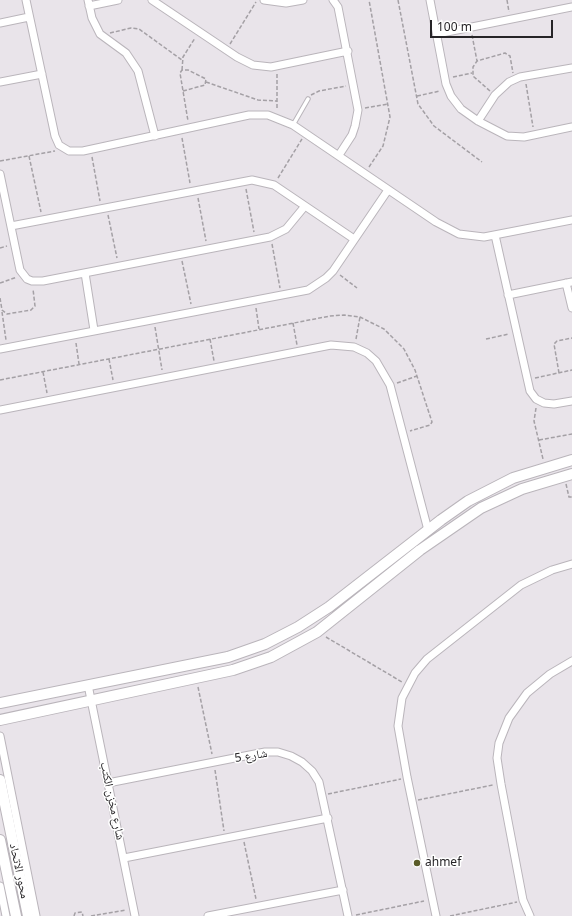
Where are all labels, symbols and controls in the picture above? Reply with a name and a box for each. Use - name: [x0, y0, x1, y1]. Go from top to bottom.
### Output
- scale bar: [432, 12, 555, 38]
- text: 100 m: [437, 18, 472, 35]
- street label: شارع 5: [234, 746, 268, 766]
- street label: شارع مخزن الكتب: [97, 761, 127, 841]
- street label: محور الاتحاد: [6, 842, 32, 900]
- place label: ahmef: [425, 856, 461, 870]
- marker: ahmef: [412, 858, 422, 868]

